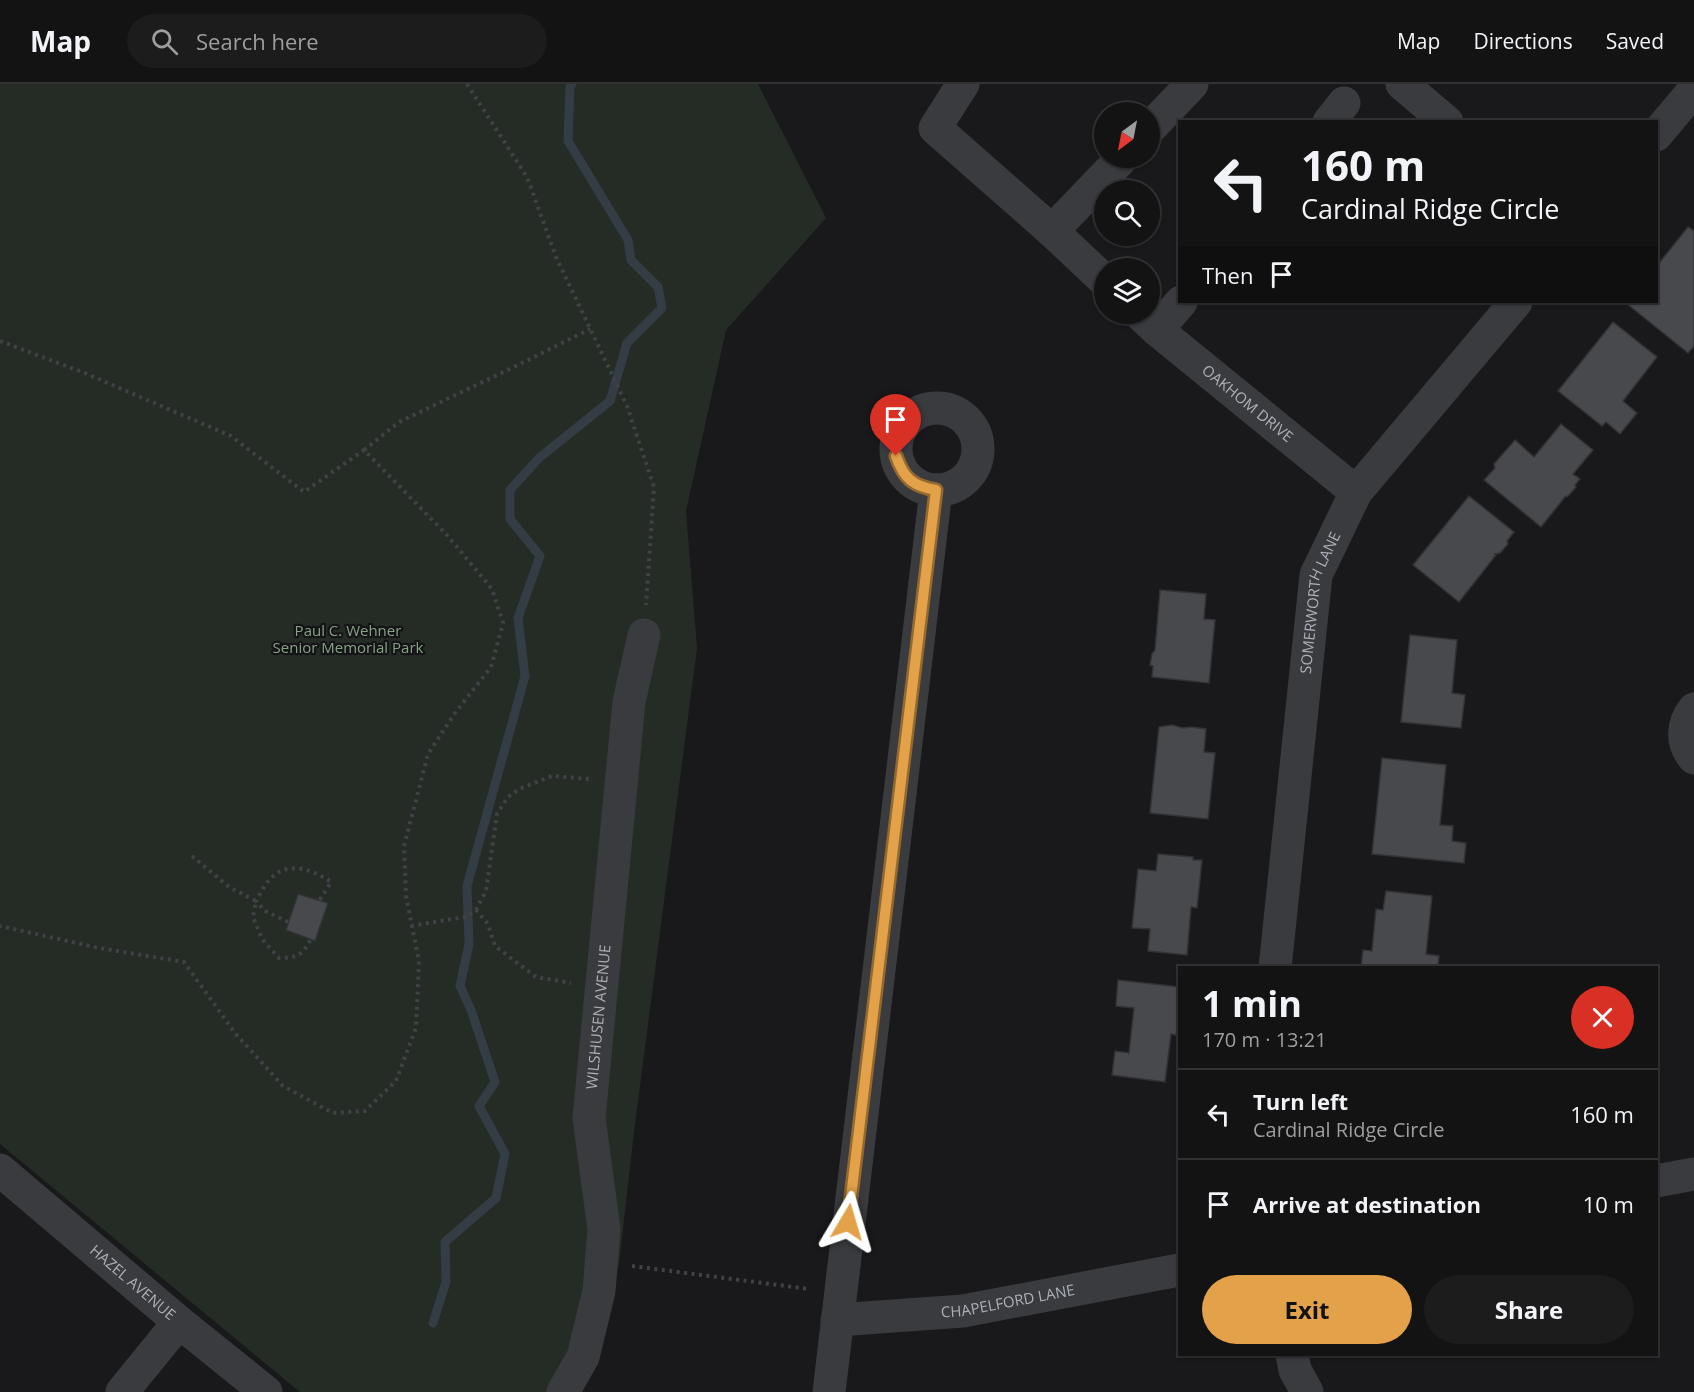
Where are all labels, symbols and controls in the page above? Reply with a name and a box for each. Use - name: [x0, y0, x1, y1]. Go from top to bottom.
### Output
- search box: [127, 14, 547, 68]
- text: Map: [30, 22, 91, 60]
- icon: search: [148, 25, 181, 58]
- text: Search here: [196, 26, 319, 56]
- text: Map: [1397, 27, 1440, 55]
- text: Directions: [1473, 27, 1573, 55]
- text: Saved: [1606, 27, 1664, 55]
- north arrow: [1094, 102, 1160, 168]
- map controls: [1094, 102, 1160, 324]
- text: 160 m: [1301, 136, 1425, 193]
- icon: left: [1202, 144, 1280, 222]
- button: search: [1094, 180, 1160, 246]
- text: Cardinal Ridge Circle: [1301, 190, 1559, 227]
- button: layers: [1094, 258, 1160, 324]
- icon: arrive: [1265, 258, 1298, 291]
- text: Then: [1202, 260, 1253, 290]
- street label: OAKHOM DRIVE: [1198, 360, 1298, 446]
- pin: [870, 394, 921, 456]
- icon: arrive: [879, 403, 912, 436]
- street label: SOMERWORTH LANE: [1295, 528, 1344, 675]
- park label: Paul C. Wehner Senior Memorial Park: [273, 620, 424, 657]
- street label: WILSHUSEN AVENUE: [581, 944, 615, 1090]
- text: 1 min: [1202, 979, 1302, 1028]
- button: close: [1571, 986, 1634, 1049]
- text: 170 m · 13:21: [1202, 1026, 1327, 1053]
- text: Turn left: [1253, 1086, 1348, 1116]
- icon: left: [1202, 1098, 1235, 1131]
- text: 160 m: [1570, 1099, 1634, 1129]
- text: Cardinal Ridge Circle: [1253, 1116, 1444, 1143]
- icon: arrive: [1202, 1188, 1235, 1221]
- text: Arrive at destination: [1253, 1189, 1481, 1219]
- text: 10 m: [1583, 1189, 1634, 1219]
- position arrow: [816, 1190, 880, 1254]
- street label: HAZEL AVENUE: [86, 1240, 180, 1324]
- button: Exit: [1202, 1275, 1412, 1344]
- button: Share: [1424, 1275, 1634, 1344]
- street label: CHAPELFORD LANE: [940, 1279, 1076, 1322]

